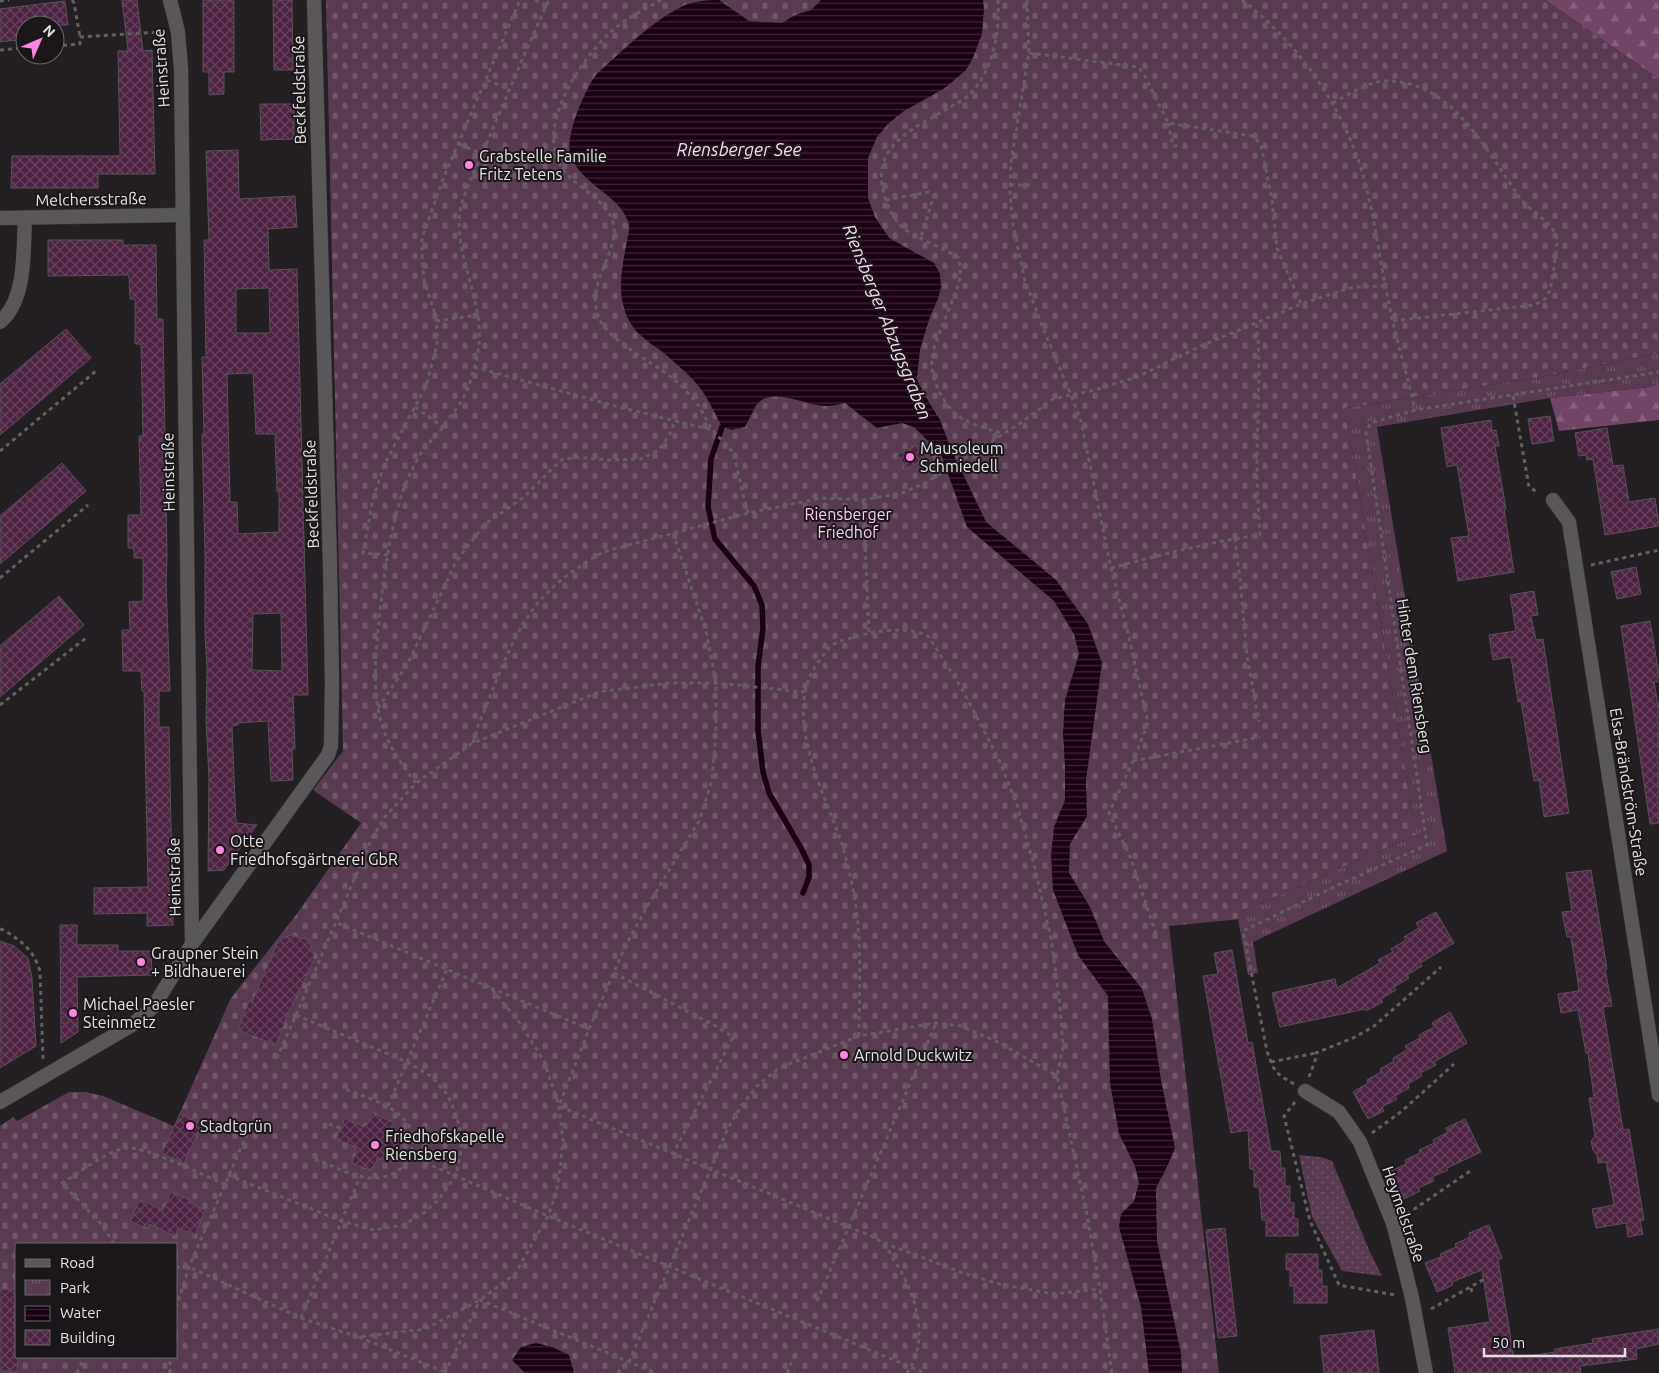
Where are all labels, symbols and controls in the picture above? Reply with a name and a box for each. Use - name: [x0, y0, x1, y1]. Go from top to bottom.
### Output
- north arrow: [15, 15, 65, 65]
- text: N: [40, 21, 59, 40]
- street label: Heinstraße: [149, 28, 173, 108]
- street label: Beckfeldstraße: [289, 35, 309, 145]
- water label: Riensberger See: [677, 139, 801, 159]
- place label: Grabstelle Familie Fritz Tetens: [479, 147, 607, 183]
- marker: Grabstelle Familie Fritz Tetens: [463, 159, 475, 171]
- street label: Melchersstraße: [35, 189, 147, 209]
- water label: Riensberger Abzugsgraben: [839, 221, 936, 422]
- street label: Heinstraße: [158, 432, 178, 512]
- street label: Beckfeldstraße: [300, 439, 322, 549]
- place label: Mausoleum Schmiedell: [920, 439, 1004, 475]
- marker: Mausoleum Schmiedell: [904, 451, 916, 463]
- park label: Riensberger Friedhof: [804, 505, 892, 541]
- street label: Hinter dem Riensberg: [1394, 597, 1436, 755]
- street label: Elsa-Brändström-Straße: [1607, 706, 1651, 878]
- place label: Otte Friedhofsgärtnerei GbR: [230, 832, 398, 868]
- street label: Heinstraße: [164, 837, 184, 917]
- marker: Otte Friedhofsgärtnerei GbR: [214, 844, 226, 856]
- place label: Graupner Stein + Bildhauerei: [151, 944, 259, 980]
- marker: Graupner Stein + Bildhauerei: [135, 956, 147, 968]
- place label: Michael Paesler Steinmetz: [83, 995, 195, 1031]
- marker: Michael Paesler Steinmetz: [67, 1007, 79, 1019]
- place label: Arnold Duckwitz: [854, 1046, 972, 1064]
- marker: Arnold Duckwitz: [838, 1049, 850, 1061]
- place label: Stadtgrün: [200, 1117, 272, 1135]
- marker: Stadtgrün: [184, 1120, 196, 1132]
- place label: Friedhofskapelle Riensberg: [385, 1127, 505, 1163]
- marker: Friedhofskapelle Riensberg: [369, 1139, 381, 1151]
- street label: Heymelstraße: [1379, 1164, 1429, 1264]
- legend: [15, 1243, 178, 1358]
- text: Road: [60, 1254, 95, 1271]
- text: Park: [60, 1279, 90, 1296]
- text: Water: [60, 1304, 101, 1321]
- scale bar: [1484, 1326, 1625, 1358]
- text: Building: [60, 1329, 115, 1346]
- text: 50 m: [1492, 1334, 1525, 1351]

